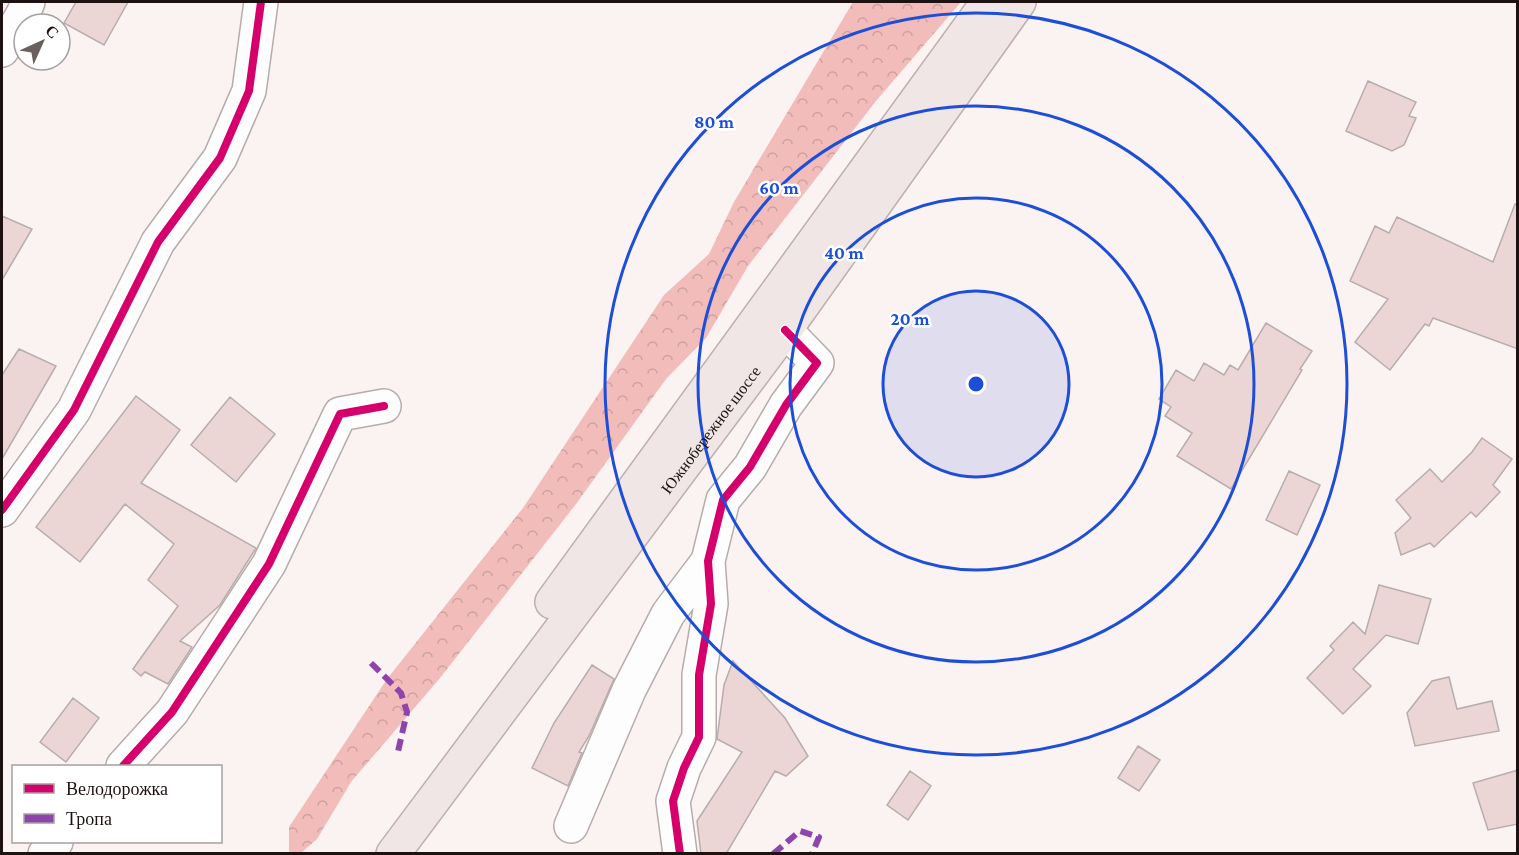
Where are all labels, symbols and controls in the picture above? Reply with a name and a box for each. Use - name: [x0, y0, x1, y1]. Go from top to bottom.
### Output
- north arrow: [12, 12, 72, 72]
- text: С: [42, 22, 62, 42]
- text: 80 m: [694, 112, 735, 132]
- text: 60 m: [759, 178, 799, 198]
- text: 40 m: [824, 243, 864, 263]
- text: 20 m: [891, 309, 930, 329]
- street label: Южнобережное шоссе: [658, 363, 764, 497]
- centre of rings: [966, 374, 986, 394]
- legend: [12, 765, 222, 843]
- text: Велодорожка: [66, 779, 168, 799]
- text: Тропа: [66, 809, 112, 829]

